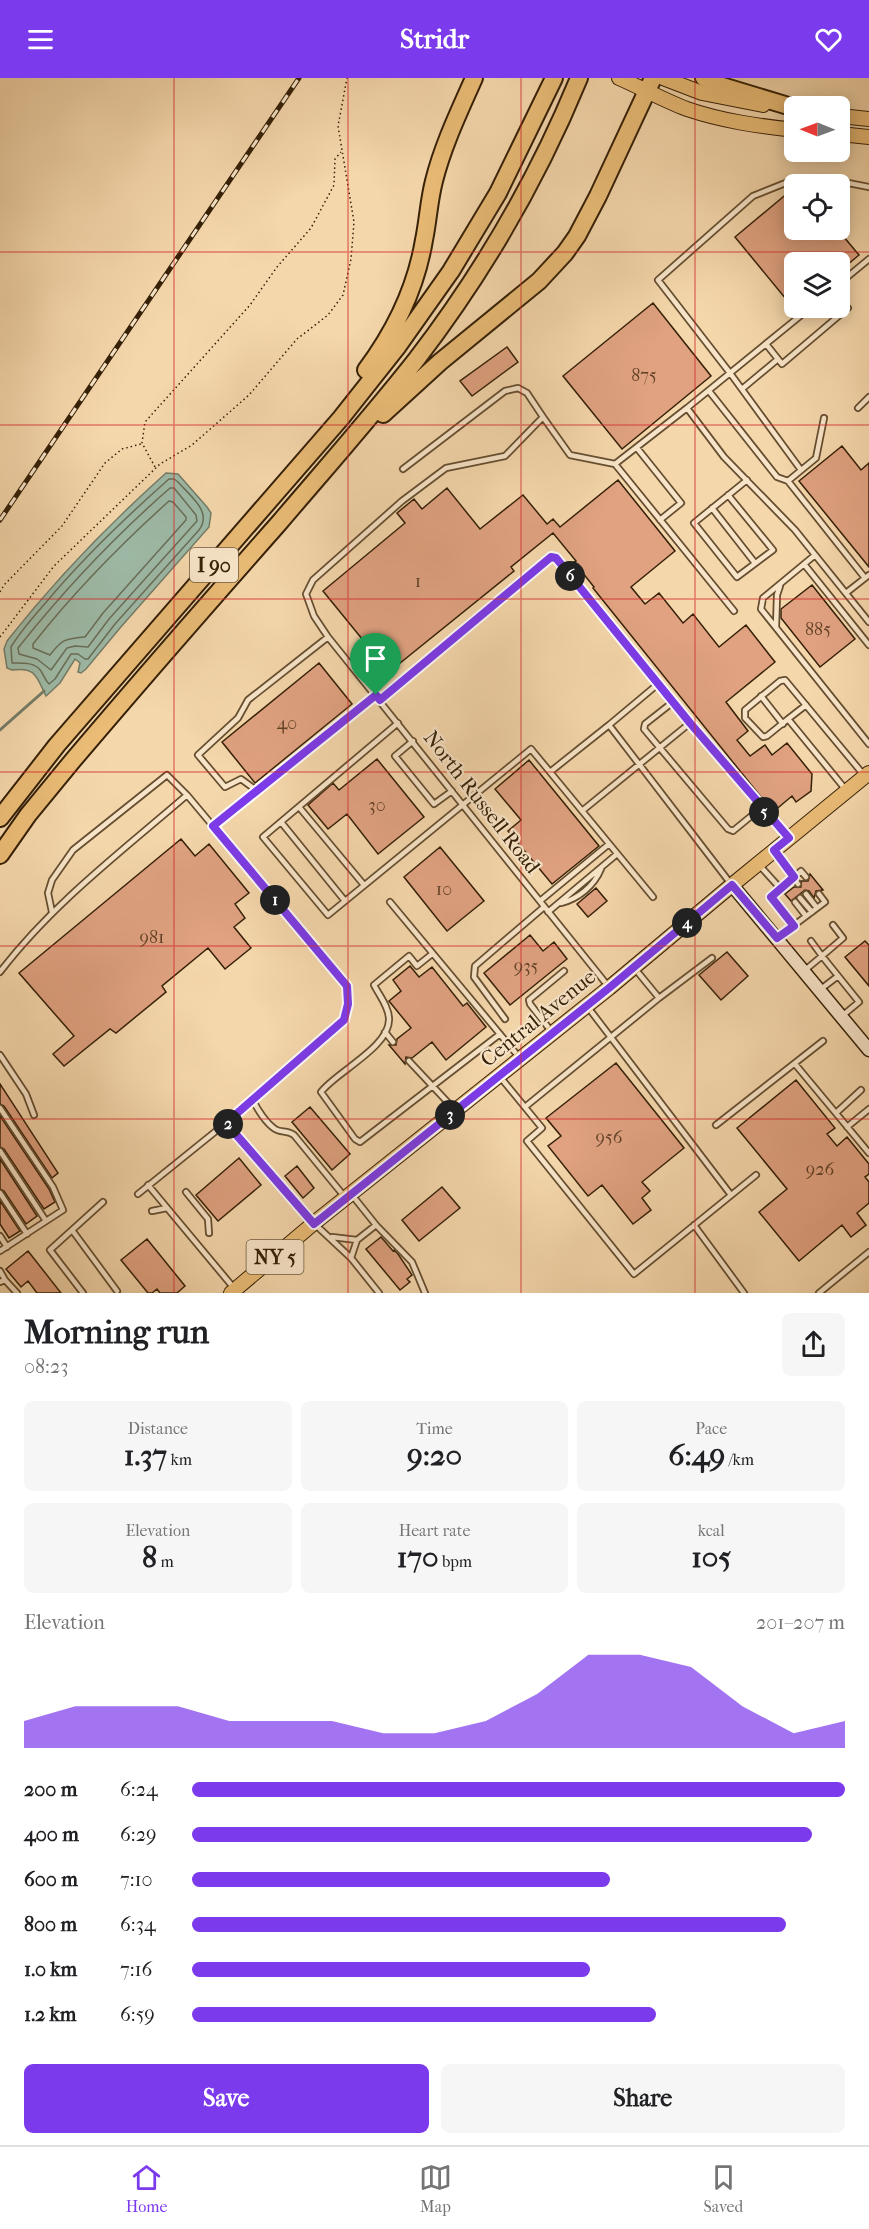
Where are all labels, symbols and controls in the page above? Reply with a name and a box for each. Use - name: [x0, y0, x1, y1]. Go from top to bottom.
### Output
- icon: menu: [24, 23, 57, 56]
- text: Stridr: [400, 23, 469, 55]
- icon: heart: [812, 23, 845, 56]
- north arrow: [784, 96, 850, 162]
- map controls: [784, 96, 850, 318]
- button: locate: [784, 174, 850, 240]
- button: layers: [784, 252, 850, 318]
- house number: 875: [631, 365, 657, 386]
- road number: I 90: [190, 548, 238, 582]
- pin: 6: [555, 561, 585, 591]
- text: 6: [566, 566, 574, 585]
- house number: 1: [415, 571, 421, 592]
- house number: 885: [805, 619, 831, 640]
- pin: [350, 633, 401, 695]
- icon: arrive: [359, 642, 392, 675]
- house number: 40: [277, 713, 297, 734]
- street label: North Russell Road: [419, 726, 545, 879]
- house number: 30: [368, 795, 386, 816]
- pin: 5: [749, 797, 779, 827]
- text: 5: [761, 802, 767, 821]
- house number: 10: [436, 879, 452, 900]
- pin: 1: [260, 885, 290, 915]
- text: 1: [272, 890, 278, 909]
- pin: 4: [672, 908, 702, 938]
- text: 4: [682, 913, 692, 932]
- house number: 981: [140, 927, 164, 948]
- house number: 935: [514, 956, 539, 977]
- street label: Central Avenue: [476, 964, 600, 1072]
- pin: 3: [435, 1100, 465, 1130]
- text: 3: [447, 1105, 453, 1124]
- pin: 2: [213, 1109, 243, 1139]
- text: 2: [224, 1114, 232, 1133]
- house number: 956: [596, 1127, 623, 1148]
- house number: 926: [806, 1159, 834, 1180]
- road number: NY 5: [246, 1240, 304, 1274]
- text: Morning run: [24, 1313, 209, 1352]
- button: share: [782, 1313, 845, 1376]
- text: 08:23: [24, 1355, 68, 1378]
- text: Distance: [128, 1419, 188, 1438]
- text: Time: [416, 1419, 453, 1438]
- text: Pace: [695, 1419, 727, 1438]
- text: 1.37: [124, 1438, 167, 1473]
- text: 9:20: [407, 1438, 462, 1473]
- text: 6:49: [668, 1438, 725, 1473]
- text: km: [167, 1450, 192, 1469]
- text: /km: [725, 1450, 754, 1469]
- text: Elevation: [125, 1521, 190, 1540]
- text: Heart rate: [399, 1521, 470, 1540]
- text: kcal: [698, 1521, 725, 1540]
- text: 8: [142, 1540, 157, 1575]
- text: 170: [397, 1540, 438, 1575]
- text: 105: [691, 1540, 731, 1575]
- text: m: [157, 1552, 174, 1571]
- text: bpm: [438, 1552, 472, 1571]
- text: Elevation: [24, 1611, 105, 1634]
- text: 201–207 m: [756, 1611, 845, 1634]
- text: 200 m: [24, 1778, 77, 1801]
- text: 6:24: [120, 1778, 158, 1801]
- text: 400 m: [24, 1823, 79, 1846]
- text: 6:29: [120, 1823, 156, 1846]
- text: 600 m: [24, 1868, 78, 1891]
- text: 7:10: [120, 1868, 153, 1891]
- text: 800 m: [24, 1913, 77, 1936]
- text: 6:34: [120, 1913, 156, 1936]
- text: 1.0 km: [24, 1958, 77, 1981]
- text: 7:16: [120, 1958, 152, 1981]
- text: 1.2 km: [24, 2003, 77, 2026]
- text: 6:59: [120, 2003, 155, 2026]
- button: Save: [24, 2064, 429, 2133]
- button: Share: [441, 2064, 845, 2133]
- tab: Home: [126, 2161, 167, 2216]
- tab: Map: [419, 2161, 452, 2216]
- tab: Saved: [704, 2161, 743, 2216]

